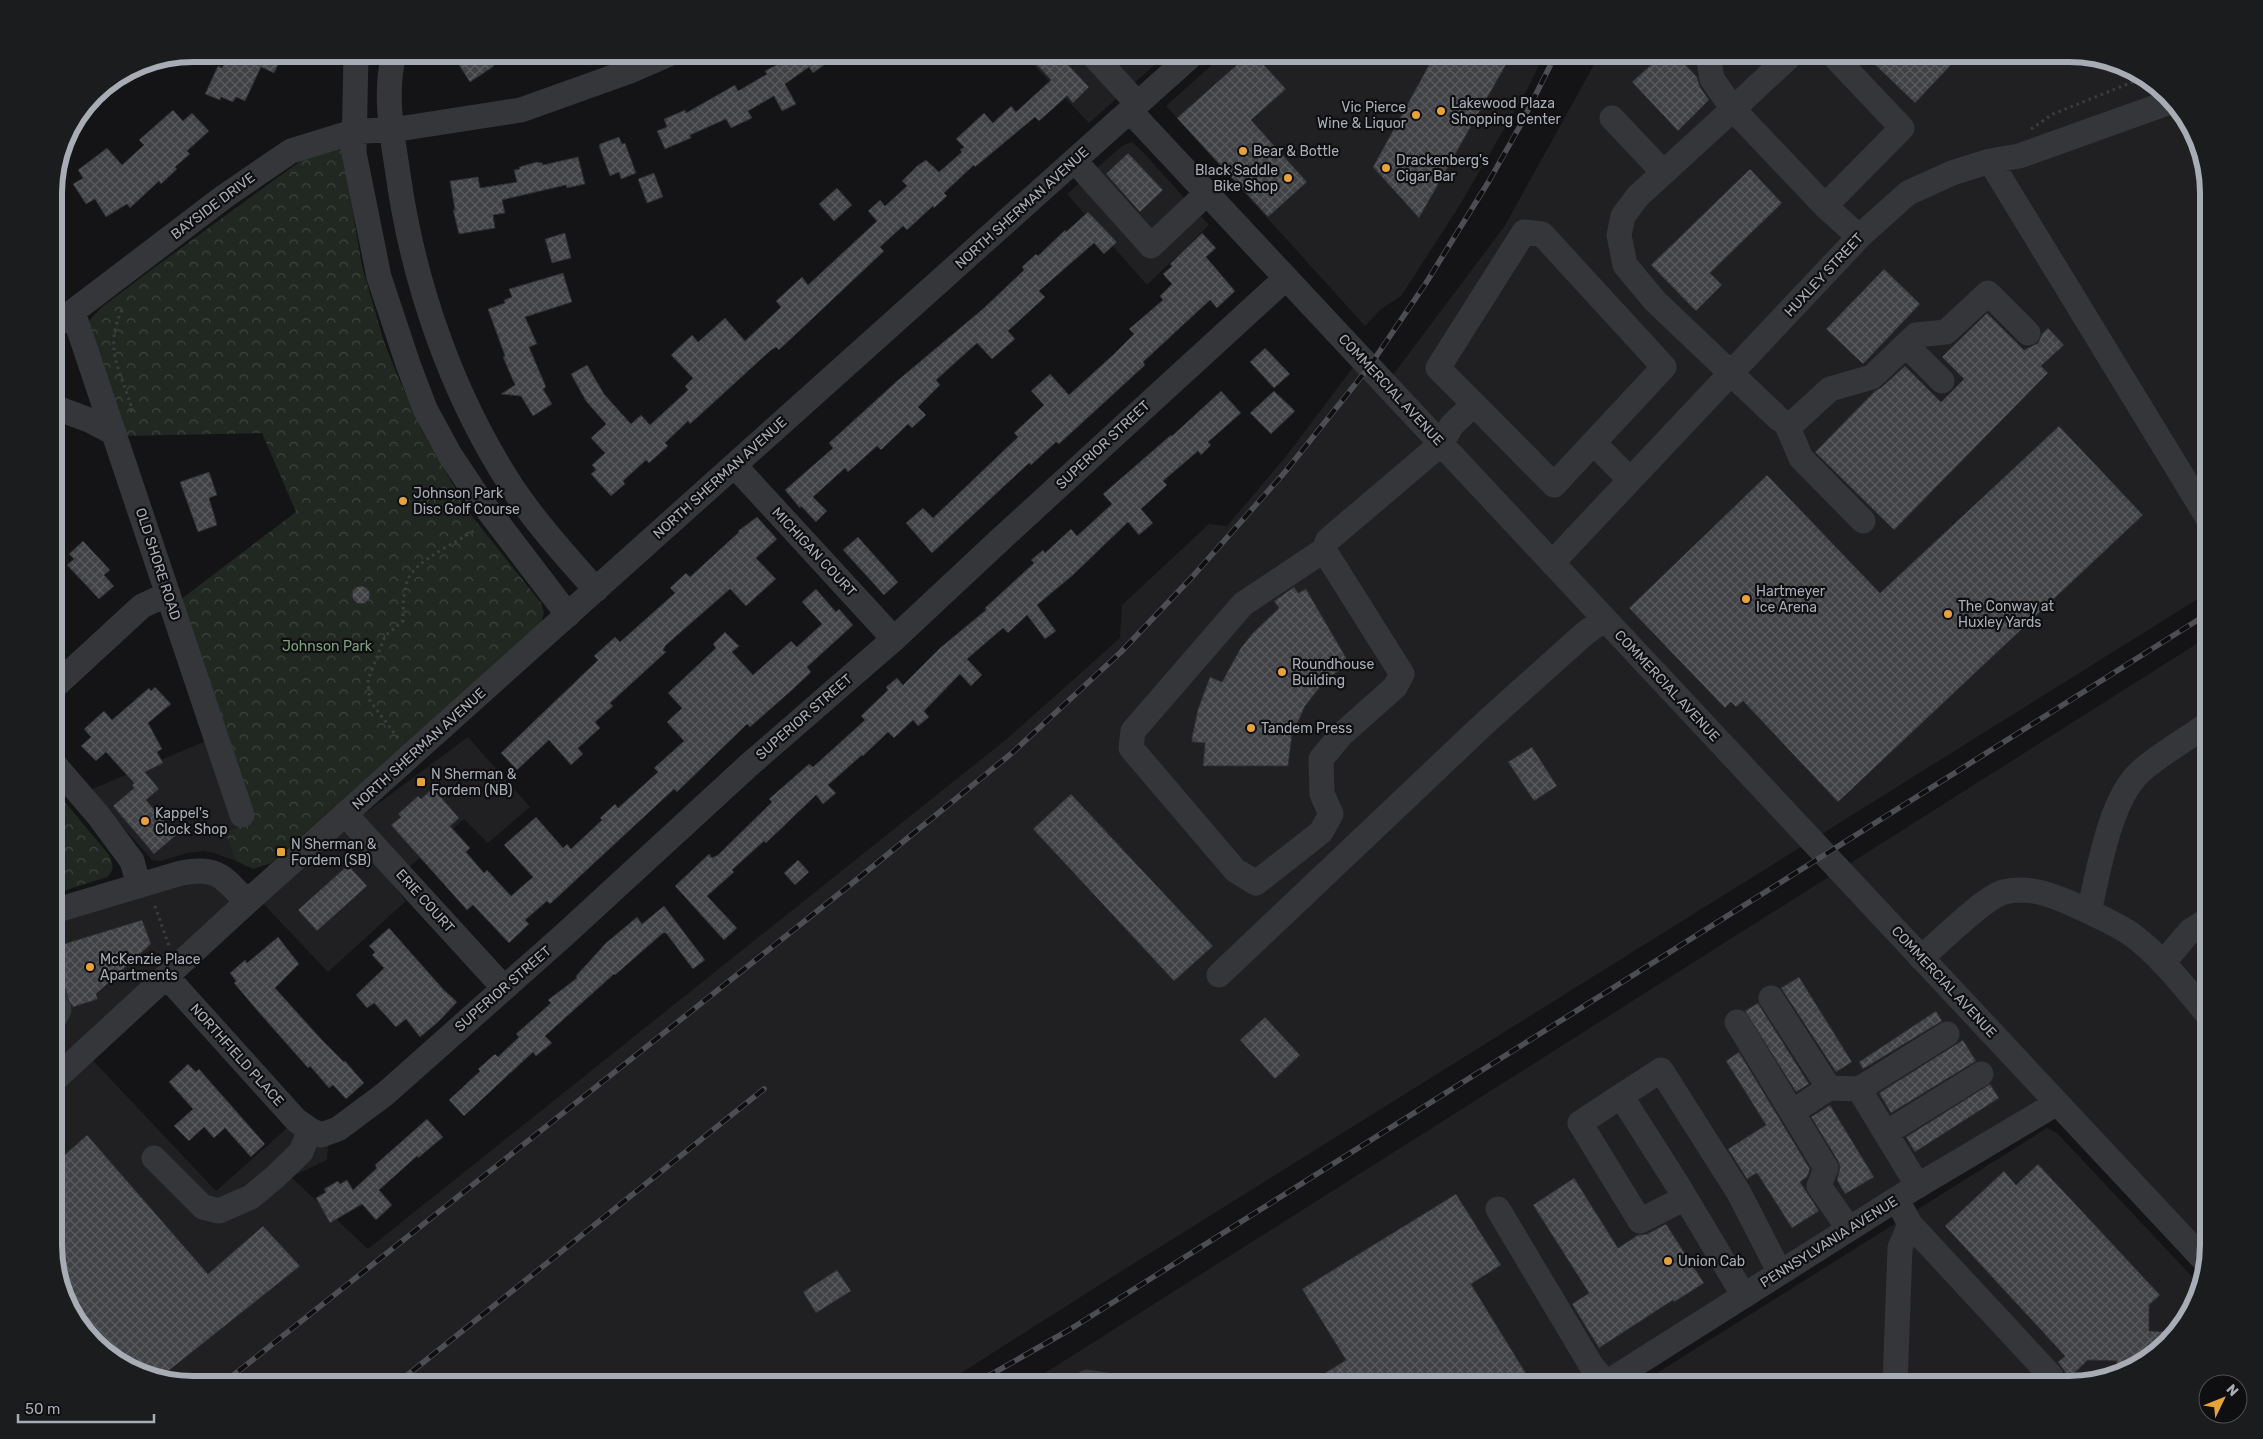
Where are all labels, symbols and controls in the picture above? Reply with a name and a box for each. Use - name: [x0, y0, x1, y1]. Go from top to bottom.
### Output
- place label: Lakewood Plaza Shopping Center: [1451, 95, 1561, 128]
- place label: Vic Pierce Wine & Liquor: [1317, 99, 1407, 132]
- marker: Lakewood Plaza Shopping Center: [1435, 105, 1447, 117]
- marker: Vic Pierce Wine & Liquor: [1410, 109, 1422, 121]
- place label: Bear & Bottle: [1253, 143, 1339, 160]
- street label: NORTH SHERMAN AVENUE: [952, 144, 1092, 272]
- marker: Bear & Bottle: [1237, 145, 1249, 157]
- place label: Drackenberg's Cigar Bar: [1396, 152, 1489, 185]
- place label: Black Saddle Bike Shop: [1195, 162, 1278, 195]
- marker: Drackenberg's Cigar Bar: [1380, 162, 1392, 174]
- street label: BAYSIDE DRIVE: [168, 169, 258, 243]
- marker: Black Saddle Bike Shop: [1282, 172, 1294, 184]
- street label: HUXLEY STREET: [1781, 230, 1867, 320]
- street label: COMMERCIAL AVENUE: [1335, 331, 1447, 449]
- street label: SUPERIOR STREET: [1053, 397, 1153, 493]
- street label: NORTH SHERMAN AVENUE: [650, 414, 790, 542]
- place label: Johnson Park Disc Golf Course: [413, 485, 520, 518]
- marker: Johnson Park Disc Golf Course: [397, 495, 409, 507]
- street label: MICHIGAN COURT: [768, 504, 860, 600]
- street label: OLD SHORE ROAD: [132, 506, 184, 622]
- place label: Hartmeyer Ice Arena: [1756, 583, 1826, 616]
- marker: Hartmeyer Ice Arena: [1740, 593, 1752, 605]
- place label: The Conway at Huxley Yards: [1958, 598, 2054, 631]
- marker: The Conway at Huxley Yards: [1942, 608, 1954, 620]
- street label: COMMERCIAL AVENUE: [1611, 627, 1723, 745]
- park label: Johnson Park: [282, 638, 373, 655]
- place label: Roundhouse Building: [1292, 656, 1374, 689]
- marker: Roundhouse Building: [1276, 666, 1288, 678]
- street label: SUPERIOR STREET: [752, 671, 856, 763]
- street label: NORTH SHERMAN AVENUE: [349, 685, 489, 813]
- place label: Tandem Press: [1261, 720, 1352, 737]
- marker: Tandem Press: [1245, 722, 1257, 734]
- place label: N Sherman & Fordem (NB): [431, 766, 517, 799]
- marker: N Sherman & Fordem (NB): [415, 776, 427, 788]
- place label: Kappel's Clock Shop: [155, 805, 228, 838]
- marker: Kappel's Clock Shop: [139, 815, 151, 827]
- place label: N Sherman & Fordem (SB): [291, 836, 377, 869]
- marker: N Sherman & Fordem (SB): [275, 846, 287, 858]
- street label: ERIE COURT: [392, 866, 458, 936]
- street label: COMMERCIAL AVENUE: [1888, 923, 2000, 1041]
- street label: SUPERIOR STREET: [451, 943, 555, 1035]
- place label: McKenzie Place Apartments: [100, 951, 201, 984]
- marker: McKenzie Place Apartments: [84, 961, 96, 973]
- street label: NORTHFIELD PLACE: [187, 1000, 287, 1110]
- street label: PENNSYLVANIA AVENUE: [1757, 1193, 1901, 1291]
- place label: Union Cab: [1678, 1253, 1745, 1270]
- marker: Union Cab: [1662, 1255, 1674, 1267]
- north arrow: [2198, 1374, 2248, 1424]
- text: N: [2222, 1381, 2242, 1400]
- scale bar: [18, 1392, 154, 1424]
- text: 50 m: [25, 1400, 60, 1418]

